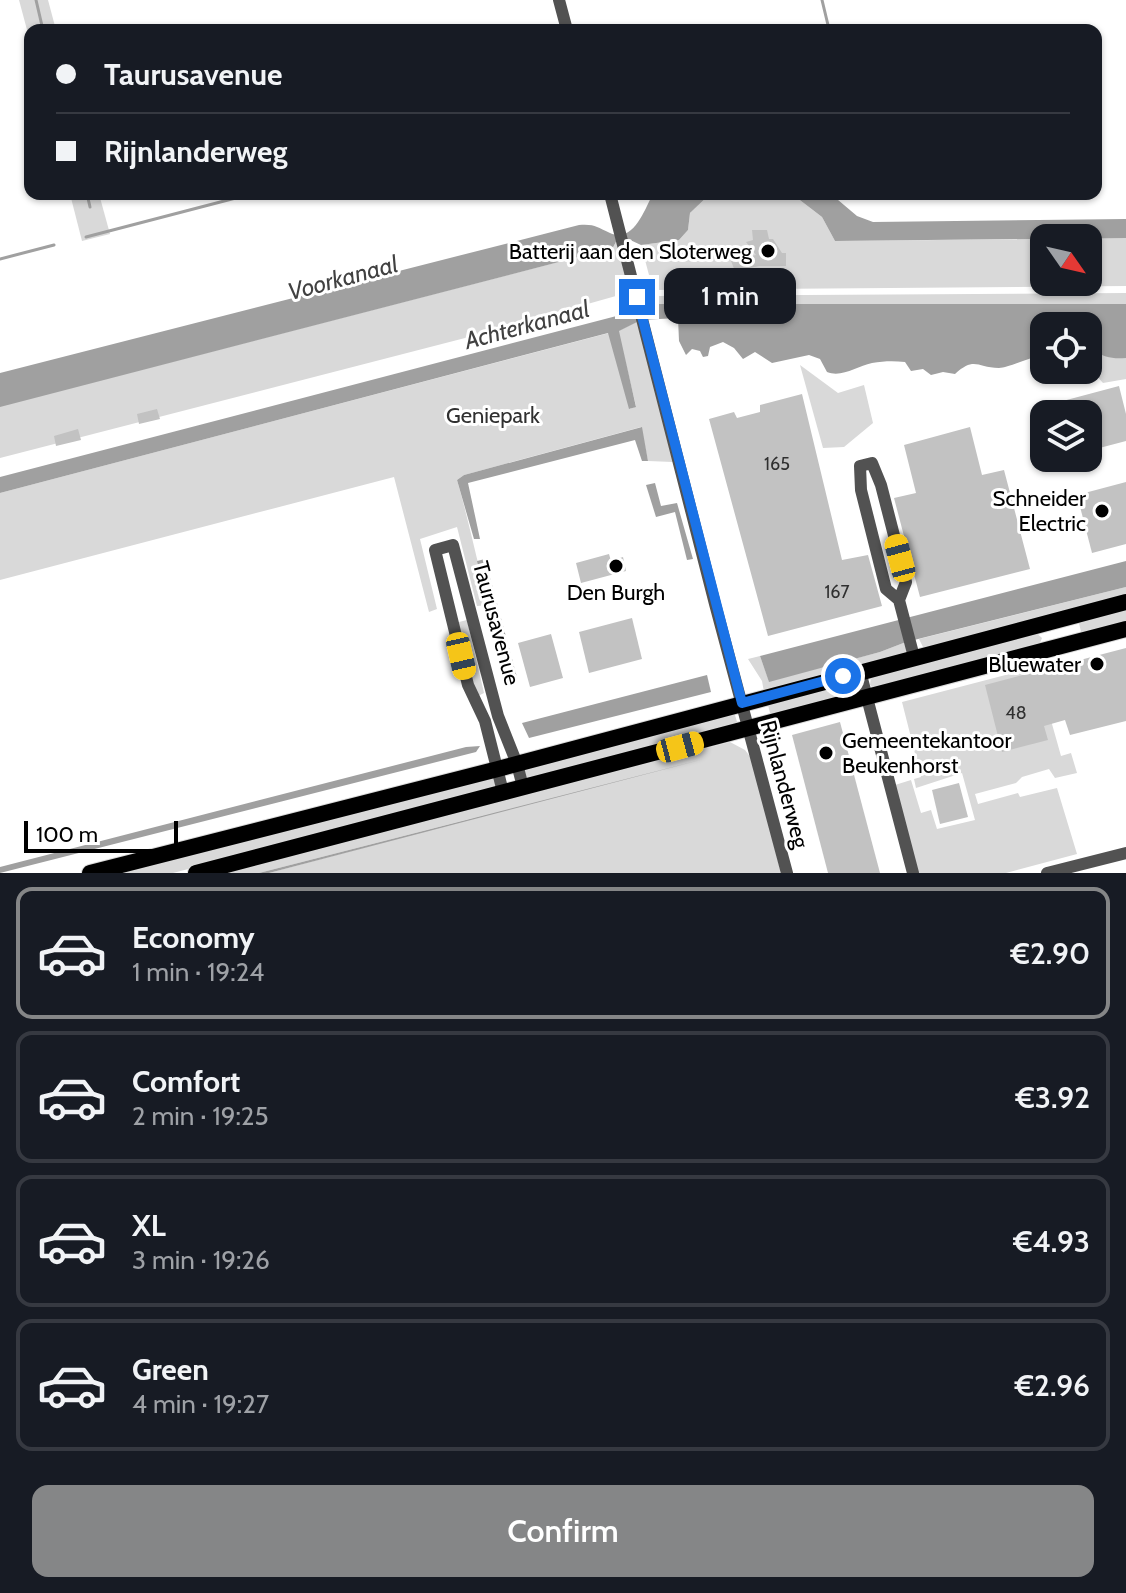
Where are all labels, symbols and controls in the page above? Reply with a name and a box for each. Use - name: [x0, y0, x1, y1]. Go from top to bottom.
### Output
- text: Taurusavenue: [104, 56, 282, 93]
- text: Rijnlanderweg: [104, 133, 287, 170]
- north arrow: [1030, 224, 1102, 296]
- map controls: [1030, 224, 1102, 472]
- place label: Batterij aan den Sloterweg: [509, 238, 753, 265]
- marker: Batterij aan den Sloterweg: [759, 242, 777, 260]
- water label: Voorkanaal: [285, 249, 401, 306]
- callout: 1 min: [665, 269, 797, 325]
- route end: [619, 279, 655, 315]
- text: 1 min: [701, 280, 759, 312]
- water label: Achterkanaal: [460, 294, 593, 355]
- button: locate: [1030, 312, 1102, 384]
- button: layers: [1030, 400, 1102, 472]
- park label: Geniepark: [446, 402, 540, 429]
- house number: 165: [764, 453, 790, 475]
- place label: Schneider Electric: [993, 485, 1086, 537]
- marker: Schneider Electric: [1093, 502, 1111, 520]
- car: [882, 532, 918, 584]
- marker: Den Burgh: [607, 557, 625, 575]
- street label: Taurusavenue: [467, 558, 526, 688]
- place label: Den Burgh: [567, 579, 665, 606]
- house number: 167: [824, 581, 850, 603]
- car: [444, 630, 478, 682]
- place label: Bluewater: [988, 651, 1081, 678]
- marker: Bluewater: [1088, 655, 1106, 673]
- route start: [825, 658, 861, 694]
- house number: 48: [1005, 702, 1027, 724]
- street label: Rijnlanderweg: [754, 717, 815, 852]
- place label: Gemeentekantoor Beukenhorst: [842, 727, 1011, 779]
- car: [654, 729, 706, 765]
- marker: Gemeentekantoor Beukenhorst: [817, 744, 835, 762]
- scale bar: [24, 817, 178, 853]
- text: 100 m: [36, 821, 98, 848]
- icon: car: [36, 917, 108, 989]
- text: Economy: [132, 919, 255, 956]
- text: €2.90: [1011, 935, 1090, 972]
- text: 1 min · 19:24: [132, 956, 264, 988]
- icon: car: [36, 1061, 108, 1133]
- text: Comfort: [132, 1063, 240, 1100]
- text: €3.92: [1015, 1079, 1090, 1116]
- text: 2 min · 19:25: [132, 1100, 269, 1132]
- icon: car: [36, 1205, 108, 1277]
- text: XL: [132, 1207, 166, 1244]
- text: €4.93: [1013, 1223, 1090, 1260]
- text: 3 min · 19:26: [132, 1244, 270, 1276]
- icon: car: [36, 1349, 108, 1421]
- text: Green: [132, 1351, 209, 1388]
- text: €2.96: [1015, 1367, 1090, 1404]
- text: 4 min · 19:27: [132, 1388, 269, 1420]
- button: Confirm: [32, 1485, 1094, 1577]

